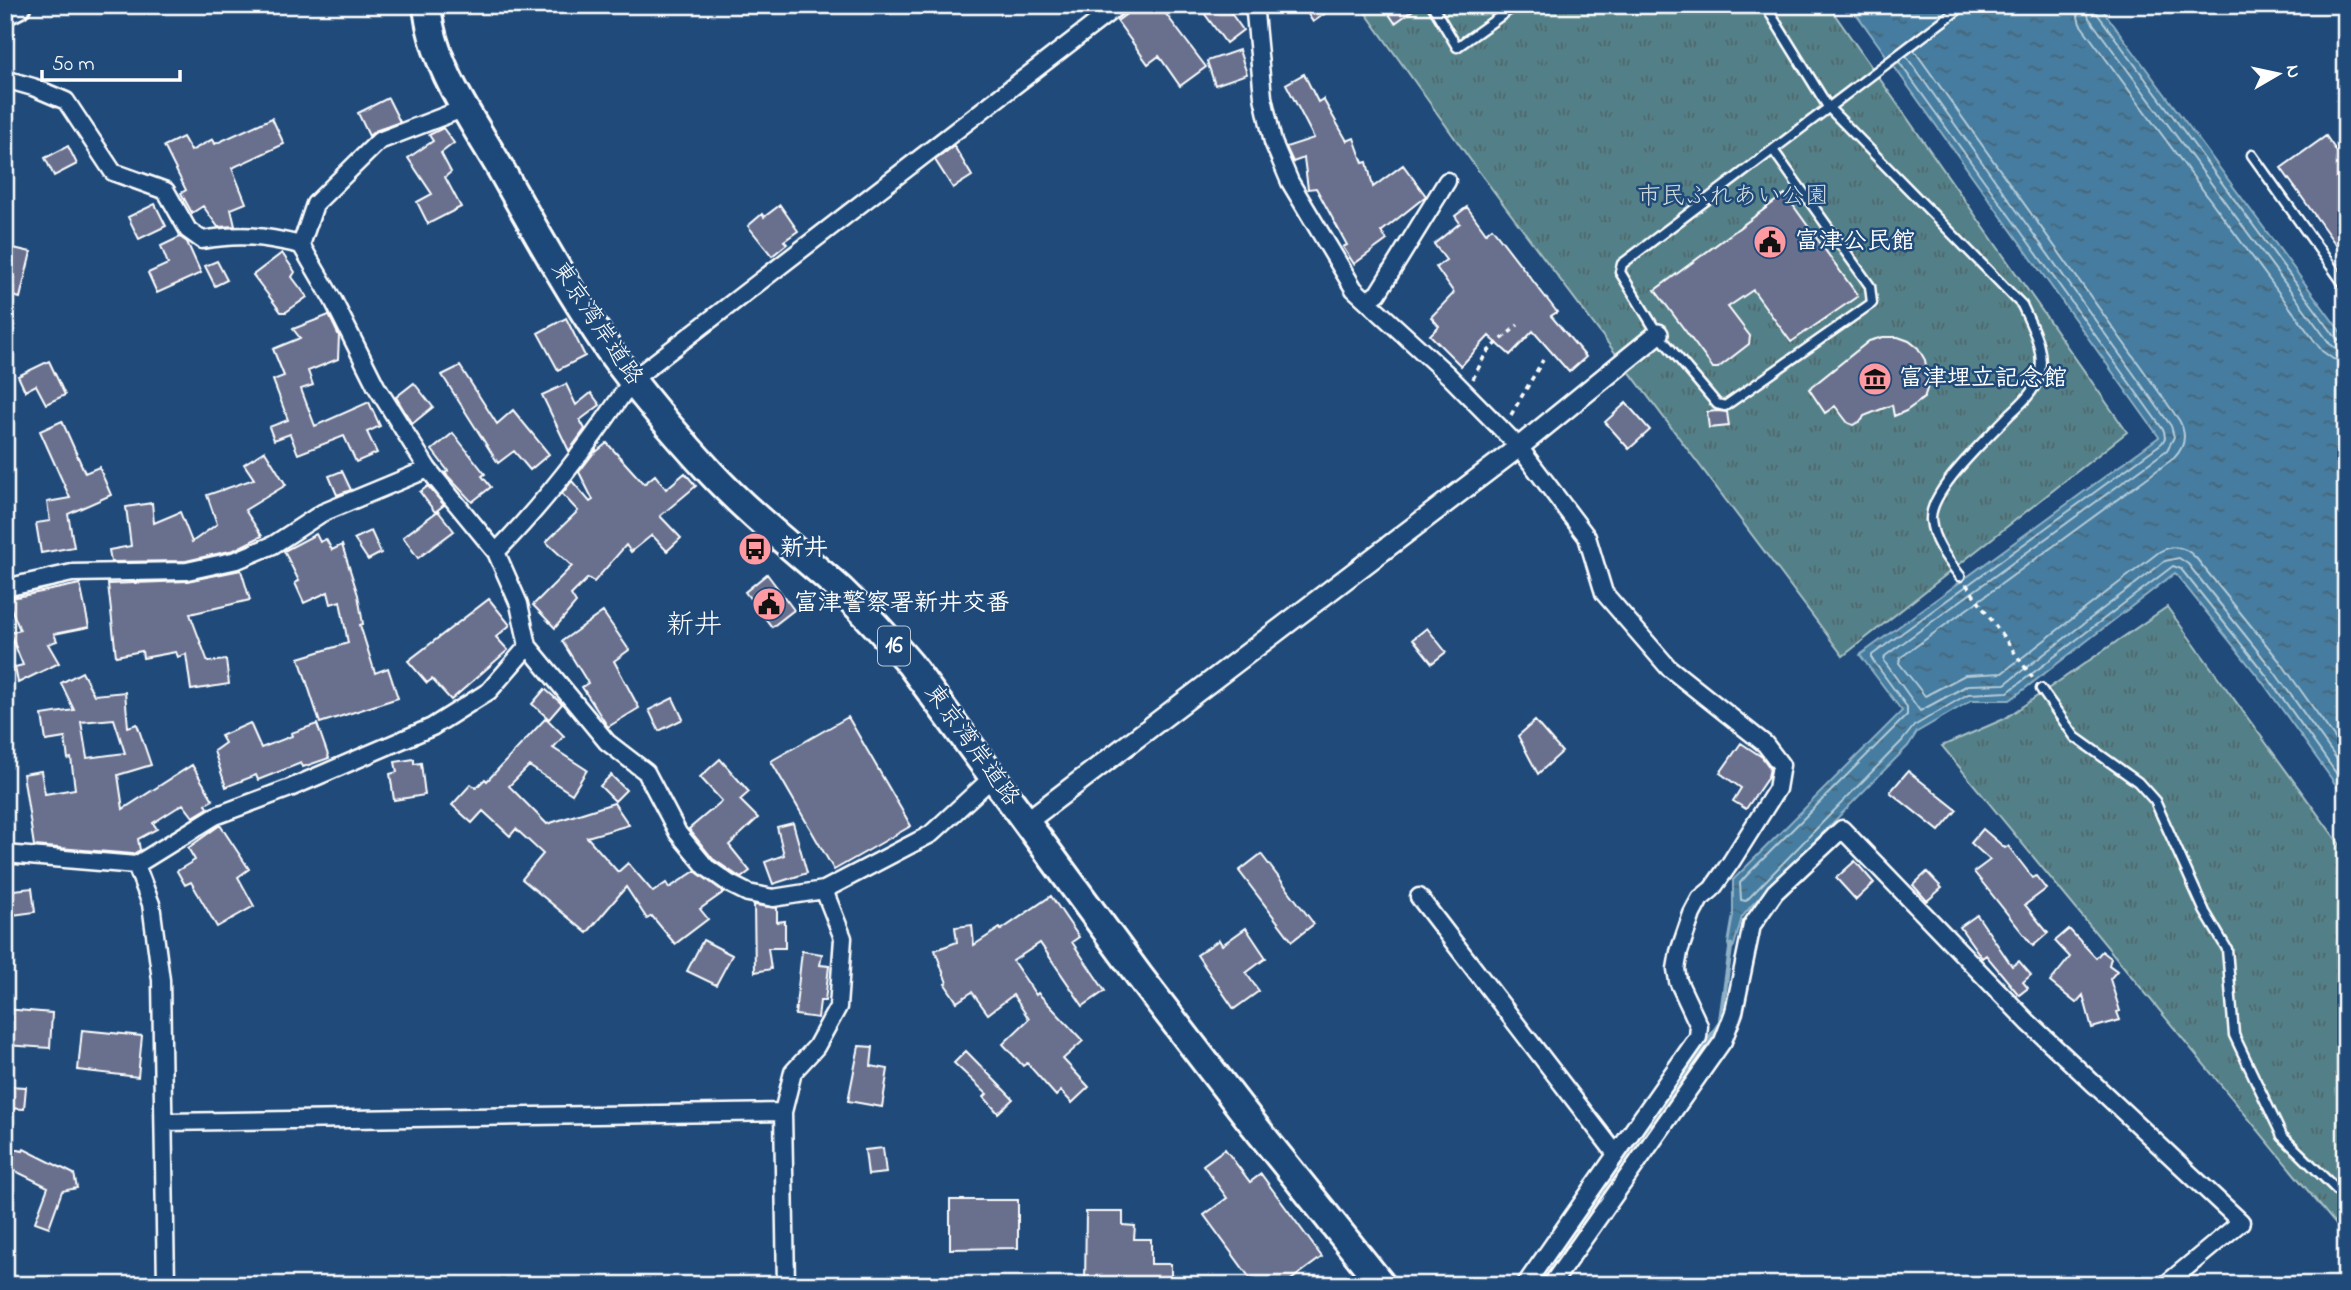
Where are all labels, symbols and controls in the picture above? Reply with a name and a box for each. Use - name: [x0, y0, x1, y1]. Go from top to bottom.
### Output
- scale bar: [42, 38, 180, 82]
- north arrow: [2242, 38, 2312, 108]
- text: 50 m: [52, 50, 95, 80]
- text: N: [2278, 63, 2307, 80]
- park label: 市民ふれあい公園: [1637, 180, 1829, 215]
- public building icon: 富津公民館: [1751, 223, 1789, 261]
- place label: 富津公民館: [1795, 225, 1915, 260]
- street label: 東京湾岸道路: [541, 255, 651, 393]
- museum icon: 富津埋立記念館: [1856, 360, 1894, 398]
- place label: 富津埋立記念館: [1899, 362, 2067, 397]
- bus stop icon: 新井: [736, 530, 774, 568]
- place label: 新井: [780, 532, 828, 567]
- public building icon: 富津警察署新井交番: [750, 585, 788, 623]
- place label: 富津警察署新井交番: [794, 587, 1010, 622]
- district label: 新井: [666, 606, 722, 647]
- road number: 16: [878, 626, 910, 666]
- street label: 東京湾岸道路: [915, 677, 1027, 815]

